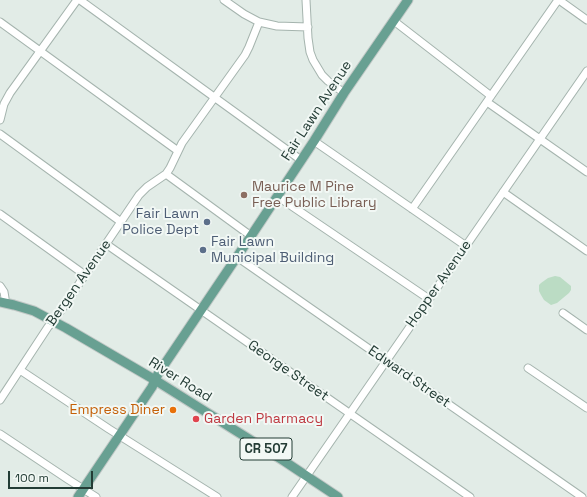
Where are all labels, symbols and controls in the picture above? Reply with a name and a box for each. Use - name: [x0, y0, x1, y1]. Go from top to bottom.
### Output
- street label: Fair Lawn Avenue: [278, 58, 356, 164]
- place label: Maurice M Pine Free Public Library: [252, 179, 377, 212]
- marker: Maurice M Pine Free Public Library: [239, 190, 249, 200]
- place label: Fair Lawn Police Dept: [122, 206, 199, 238]
- marker: Fair Lawn Police Dept: [202, 217, 212, 227]
- place label: Fair Lawn Municipal Building: [211, 234, 334, 266]
- street label: Bergen Avenue: [43, 237, 115, 329]
- street label: Hopper Avenue: [403, 237, 475, 331]
- marker: Fair Lawn Municipal Building: [198, 245, 208, 255]
- street label: George Street: [244, 337, 332, 405]
- street label: Edward Street: [365, 342, 453, 412]
- street label: River Road: [145, 354, 215, 406]
- place label: Empress Diner: [70, 402, 165, 418]
- marker: Empress Diner: [168, 405, 178, 415]
- place label: Garden Pharmacy: [204, 411, 323, 427]
- marker: Garden Pharmacy: [191, 414, 201, 424]
- road number: CR 507: [240, 438, 292, 460]
- scale bar: [10, 463, 95, 489]
- text: 100 m: [15, 470, 49, 486]

